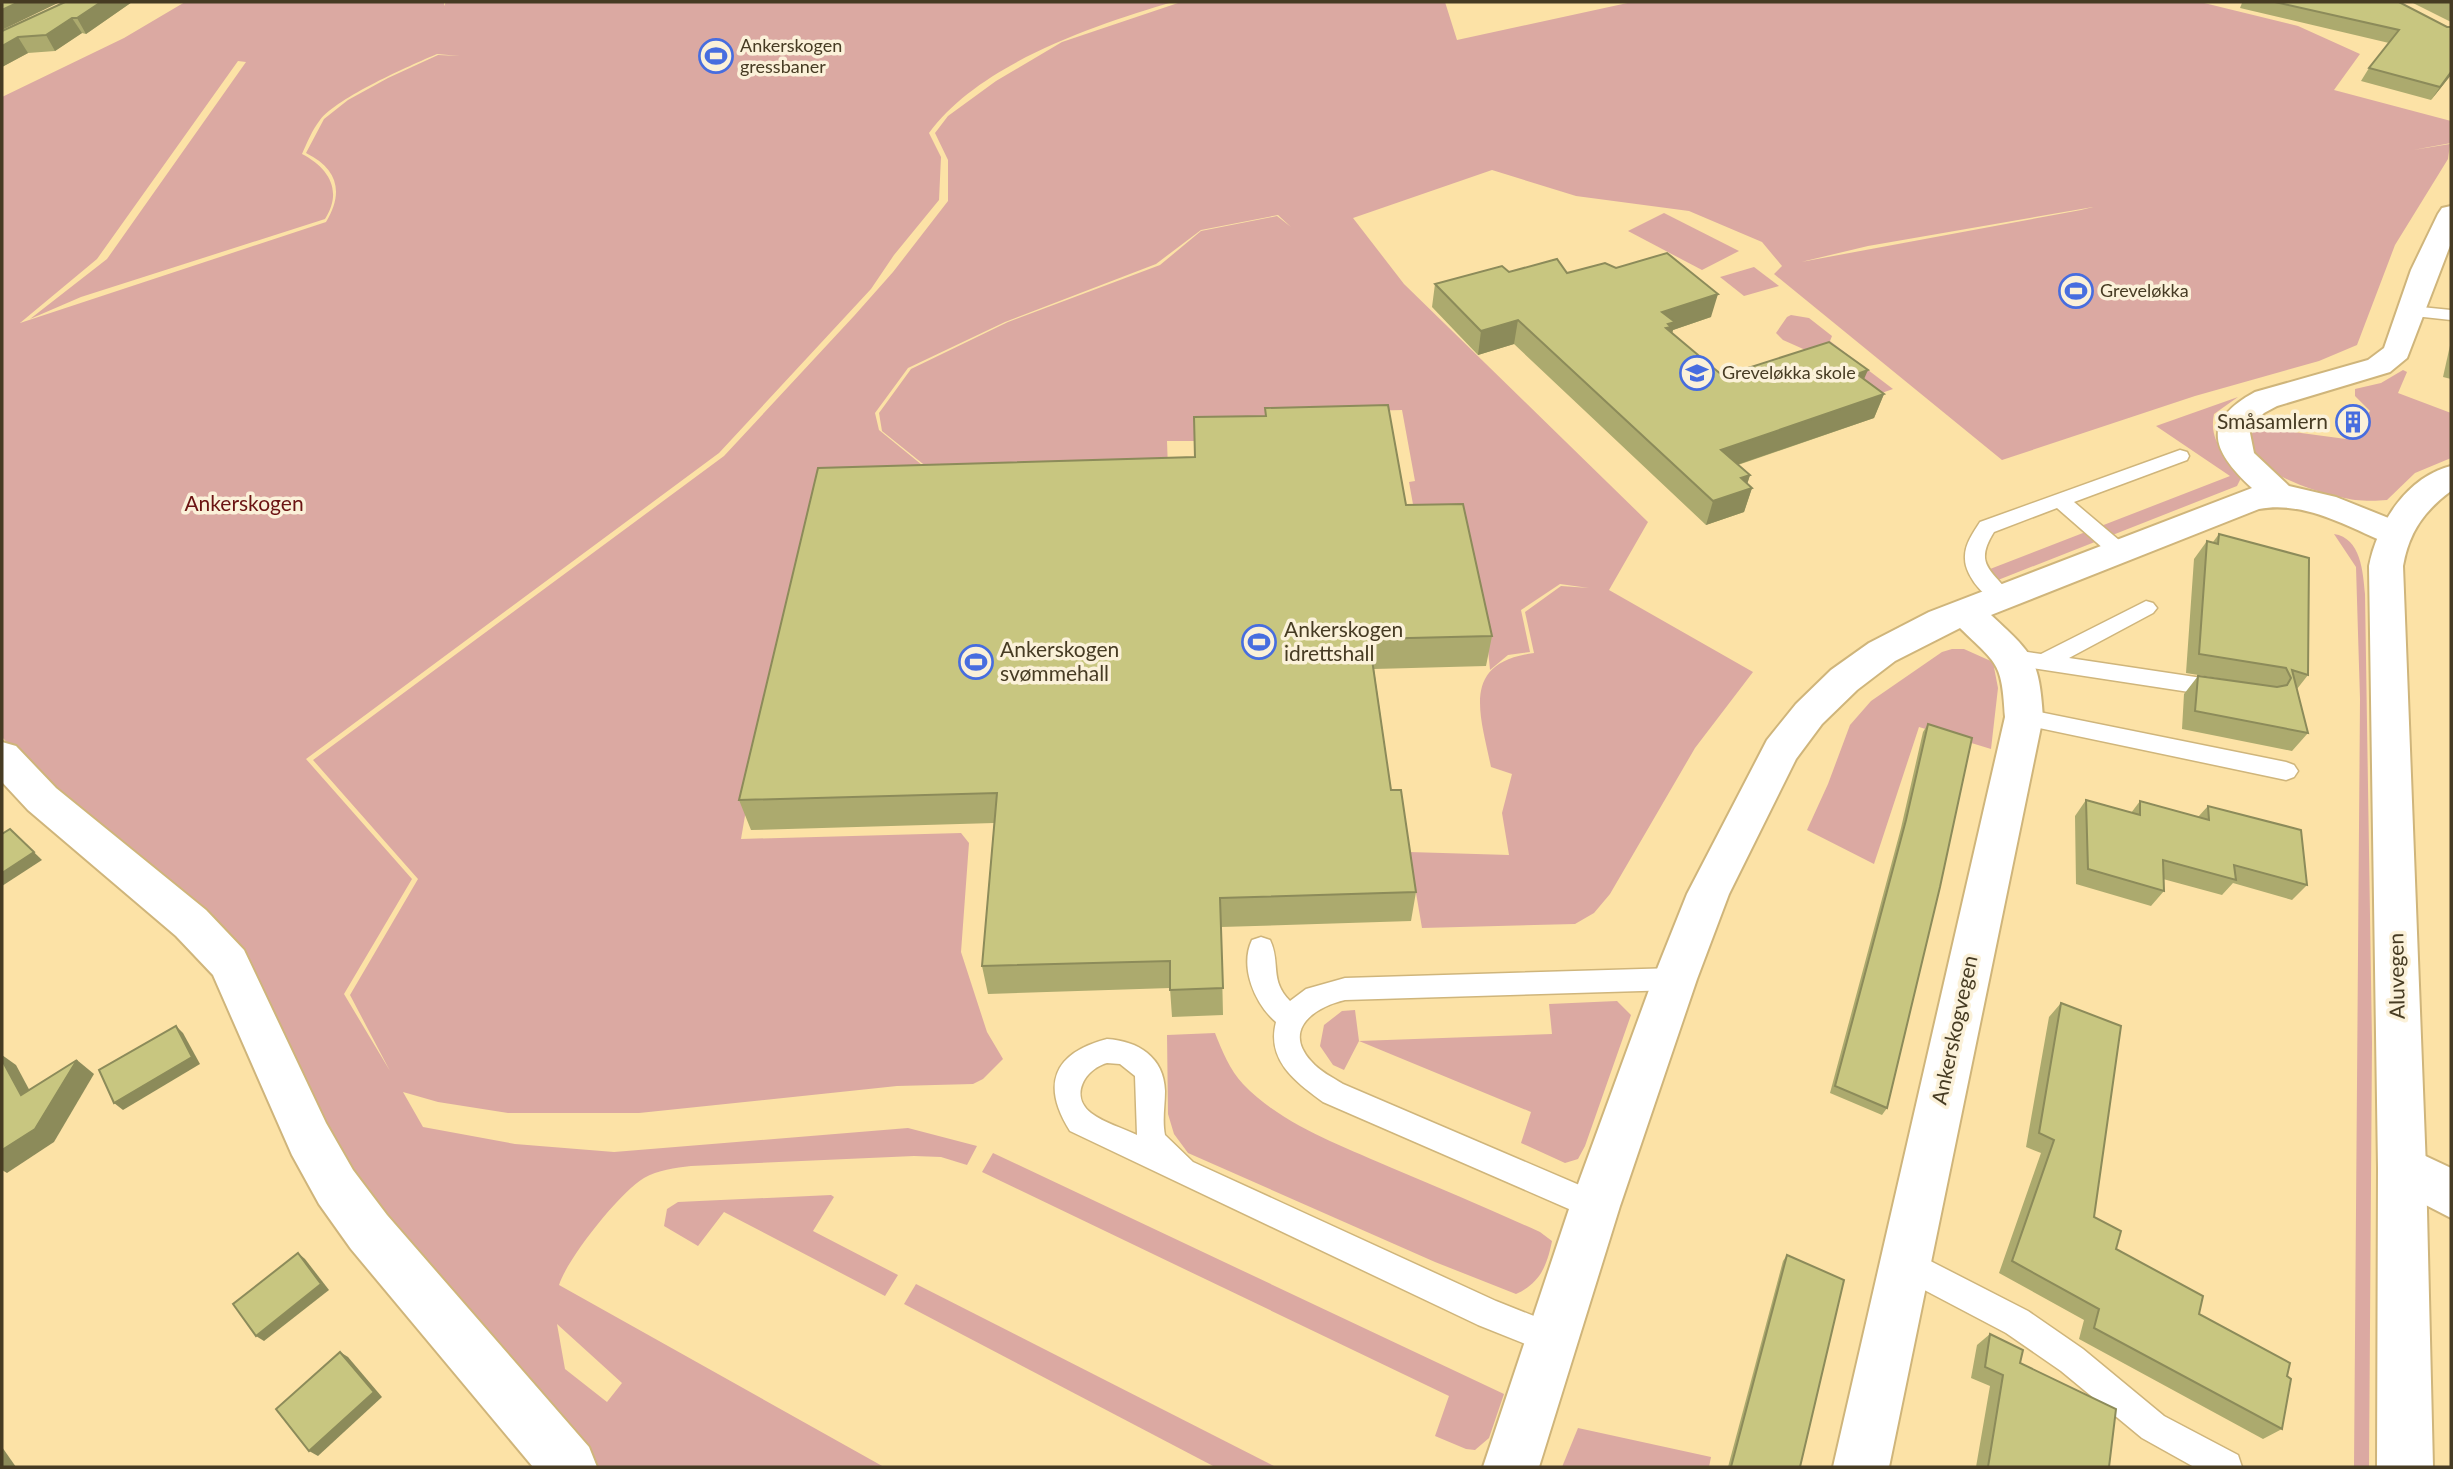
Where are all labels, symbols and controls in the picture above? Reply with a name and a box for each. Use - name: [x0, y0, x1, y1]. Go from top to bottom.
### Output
- place label: Ankerskogen gressbaner: [740, 34, 842, 77]
- sports icon: Ankerskogen gressbaner: [697, 37, 735, 75]
- sports icon: Greveløkka: [2057, 272, 2095, 310]
- place label: Greveløkka: [2100, 279, 2189, 301]
- school or university icon: Greveløkka skole: [1678, 354, 1716, 392]
- place label: Greveløkka skole: [1722, 361, 1856, 383]
- building icon: Småsamlern: [2334, 403, 2372, 441]
- place label: Småsamlern: [2217, 408, 2328, 433]
- park label: Ankerskogen: [184, 490, 304, 515]
- place label: Ankerskogen idrettshall: [1284, 616, 1403, 665]
- sports icon: Ankerskogen idrettshall: [1240, 623, 1278, 661]
- place label: Ankerskogen svømmehall: [1000, 636, 1119, 685]
- sports icon: Ankerskogen svømmehall: [957, 643, 995, 681]
- street label: Aluvegen: [2382, 933, 2409, 1019]
- street label: Ankerskogvegen: [1926, 953, 1982, 1107]

